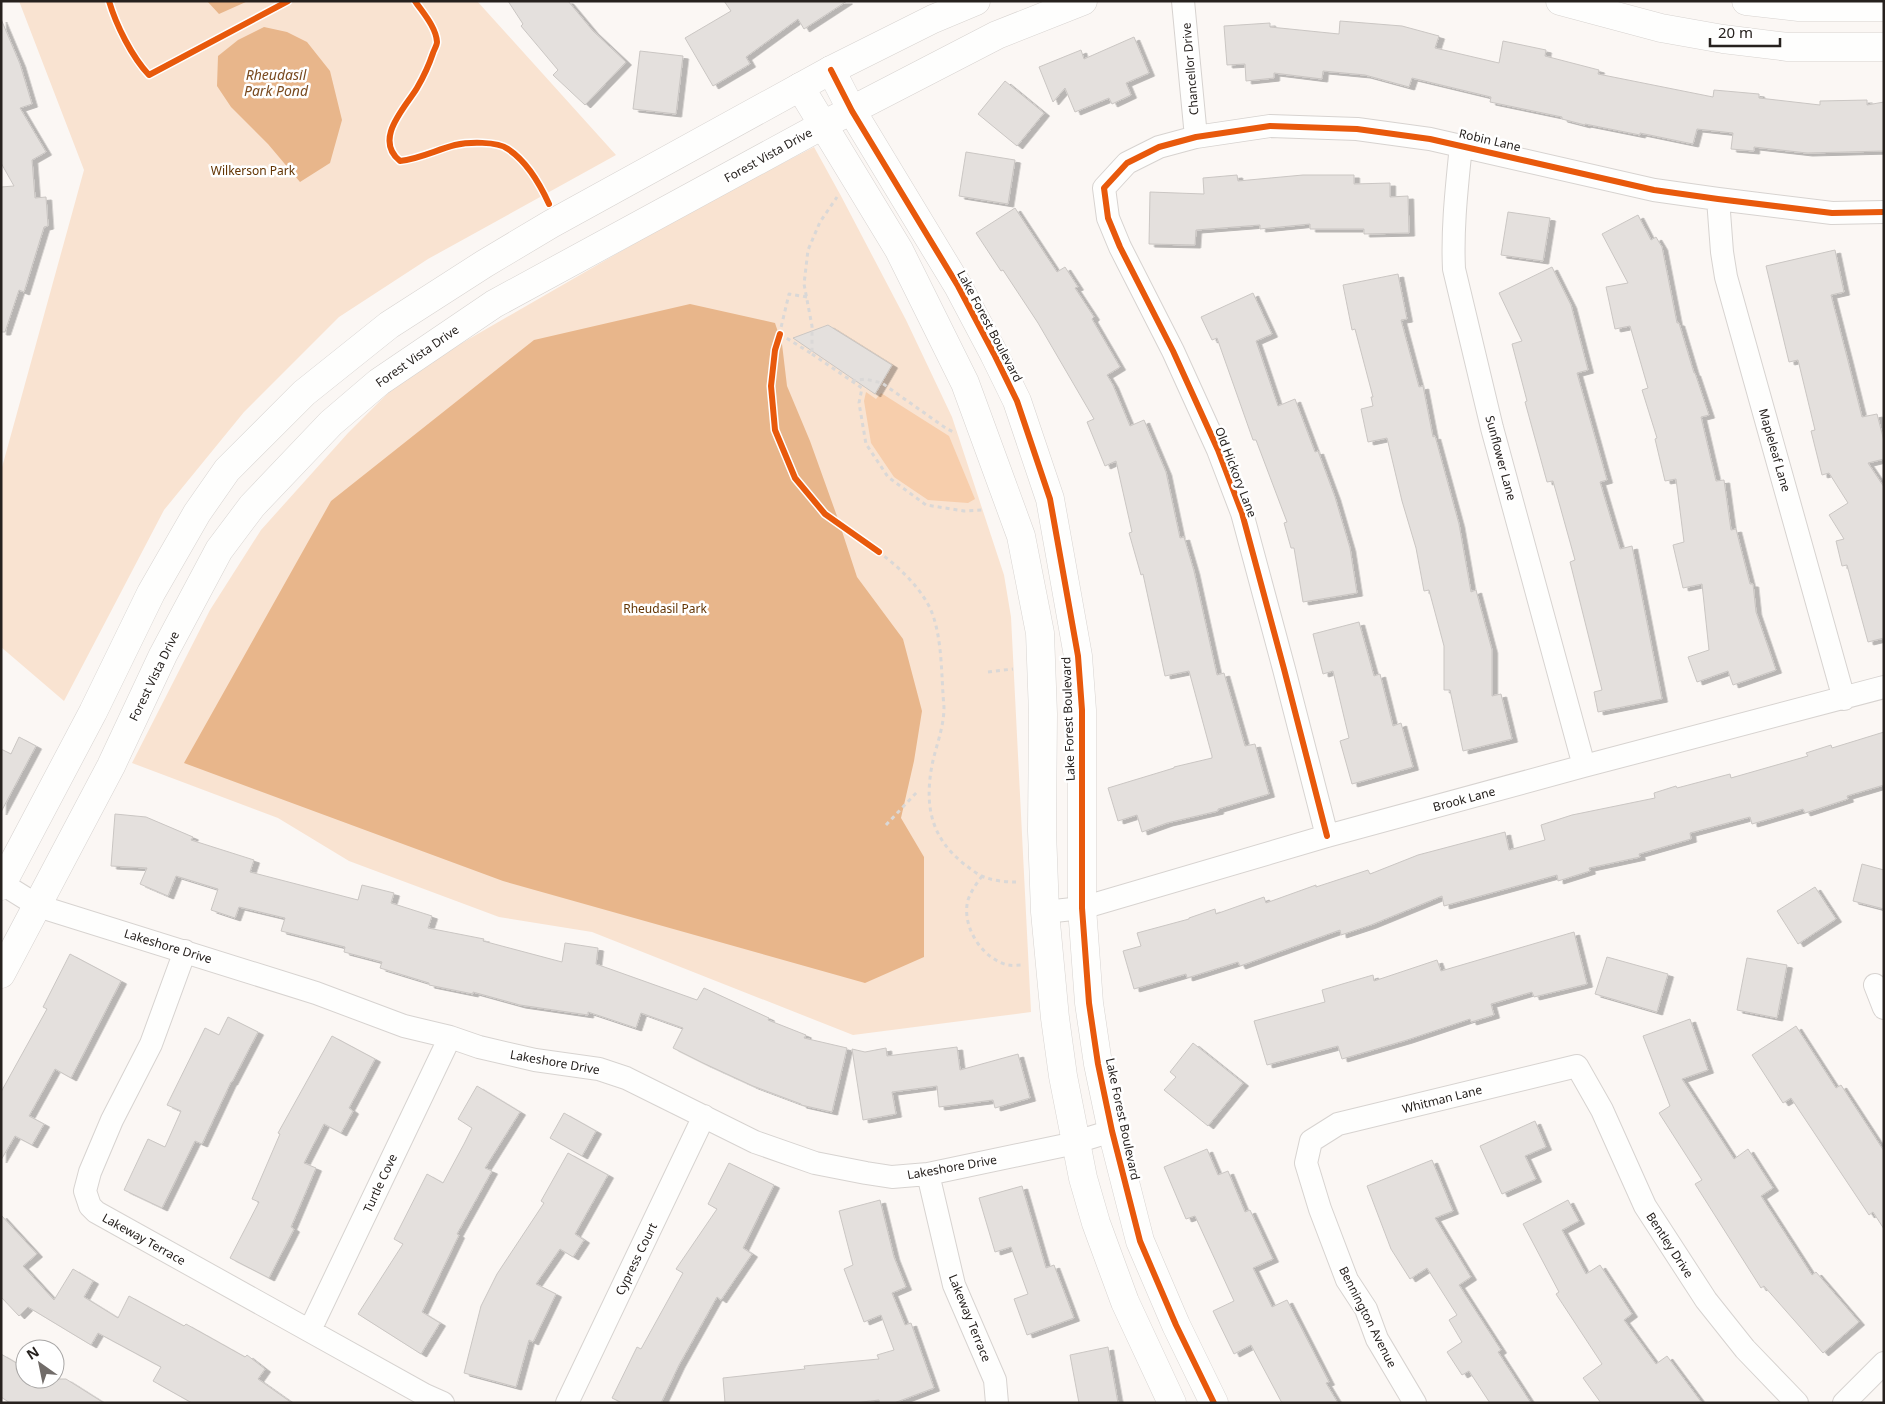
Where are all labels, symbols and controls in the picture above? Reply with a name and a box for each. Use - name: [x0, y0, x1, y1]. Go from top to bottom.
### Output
- scale bar: [1710, 15, 1780, 47]
- street label: Chancellor Drive: [1177, 22, 1203, 116]
- text: 20 m: [1718, 22, 1753, 42]
- water label: Rheudasil Park Pond: [244, 65, 309, 100]
- street label: Forest Vista Drive: [721, 124, 815, 186]
- street label: Robin Lane: [1457, 125, 1523, 155]
- park label: Wilkerson Park: [211, 162, 296, 179]
- street label: Lake Forest Boulevard: [953, 267, 1027, 385]
- street label: Forest Vista Drive: [372, 321, 462, 391]
- street label: Mapleleaf Lane: [1755, 406, 1795, 494]
- street label: Sunflower Lane: [1482, 414, 1521, 503]
- street label: Old Hickory Lane: [1211, 424, 1261, 520]
- park label: Rheudasil Park: [623, 600, 707, 617]
- street label: Forest Vista Drive: [125, 628, 183, 724]
- street label: Lake Forest Boulevard: [1057, 656, 1079, 782]
- street label: Brook Lane: [1431, 782, 1497, 815]
- street label: Lakeshore Drive: [122, 925, 214, 967]
- street label: Lakeshore Drive: [509, 1046, 601, 1078]
- street label: Lake Forest Boulevard: [1102, 1056, 1144, 1182]
- street label: Whitman Lane: [1400, 1081, 1484, 1117]
- street label: Turtle Cove: [359, 1151, 401, 1215]
- street label: Lakeshore Drive: [906, 1151, 998, 1183]
- street label: Lakeway Terrace: [99, 1209, 189, 1269]
- street label: Bentley Drive: [1642, 1209, 1698, 1281]
- street label: Cypress Court: [611, 1219, 661, 1298]
- street label: Bennington Avenue: [1335, 1263, 1401, 1371]
- street label: Lakeway Terrace: [945, 1272, 995, 1364]
- north arrow: [15, 1339, 65, 1389]
- text: N: [23, 1342, 43, 1364]

